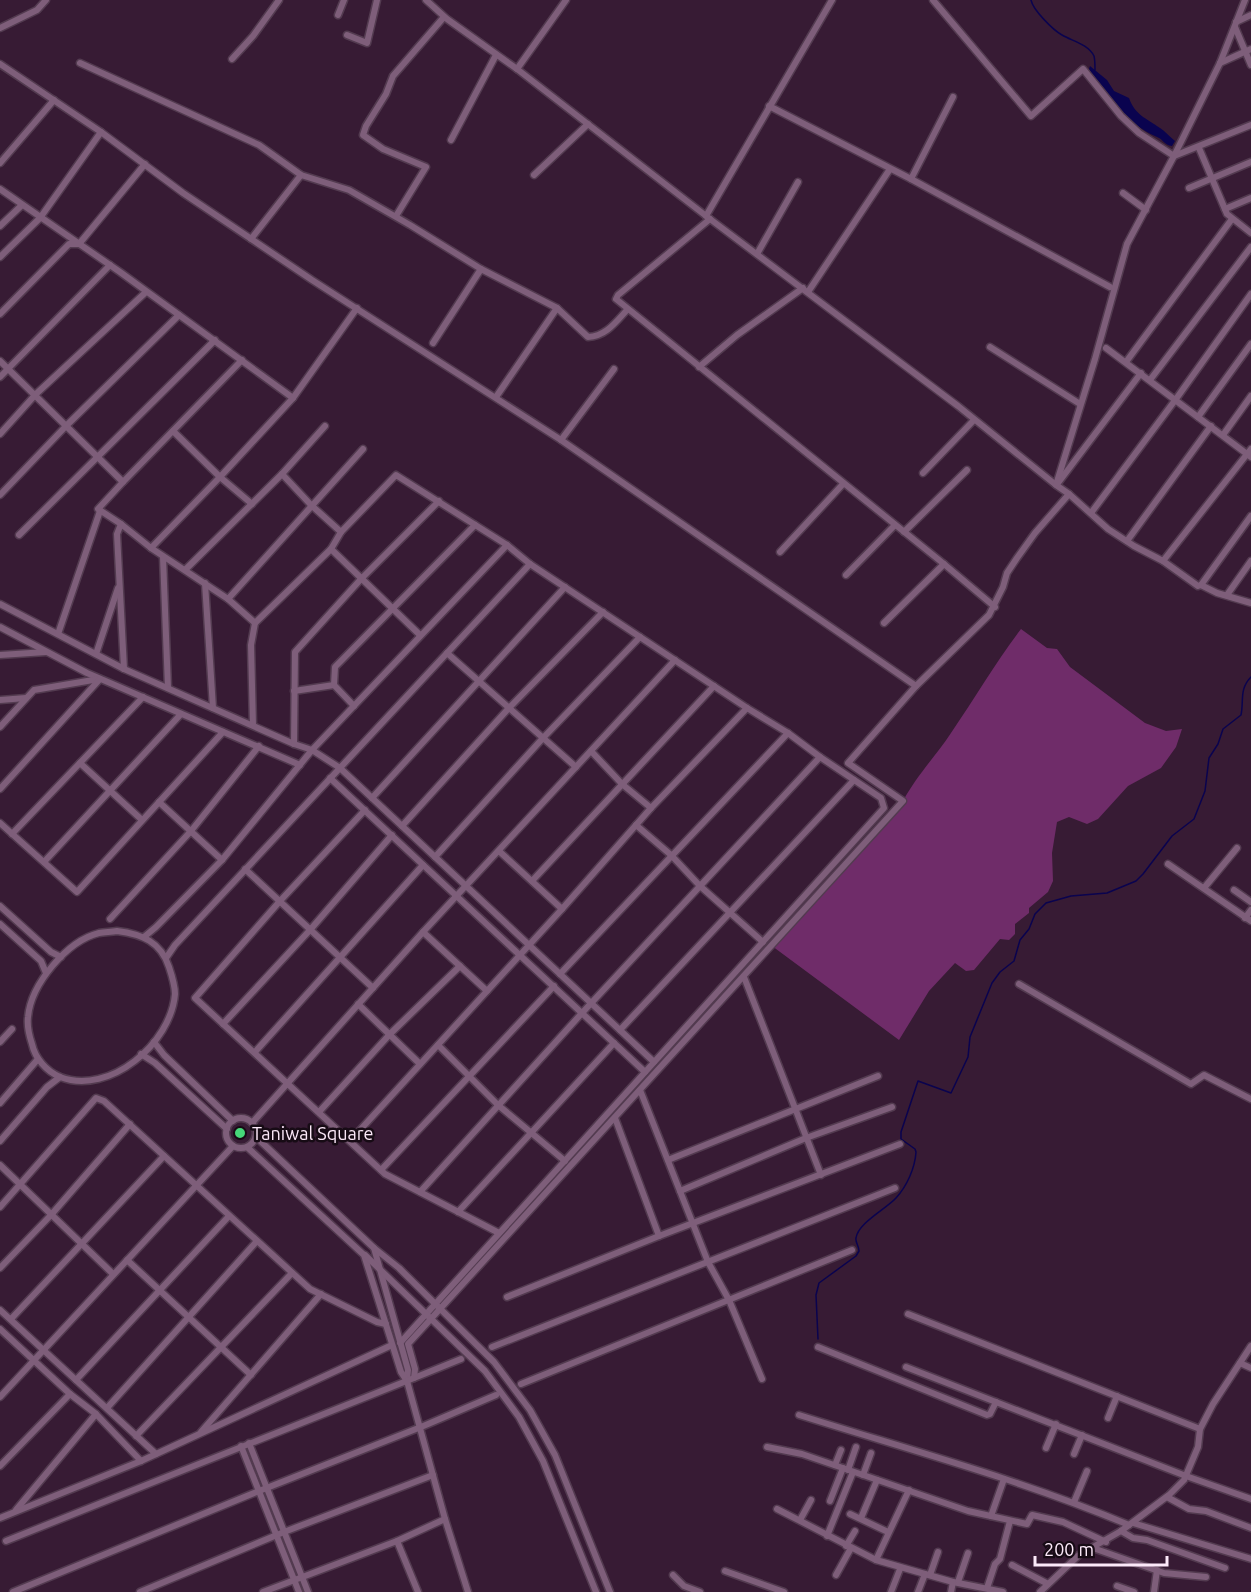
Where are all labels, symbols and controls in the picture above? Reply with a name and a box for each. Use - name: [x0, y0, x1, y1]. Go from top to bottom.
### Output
- place label: Taniwal Square: [252, 1123, 373, 1143]
- marker: Taniwal Square: [233, 1126, 247, 1140]
- scale bar: [1035, 1529, 1167, 1567]
- text: 200 m: [1044, 1539, 1094, 1559]

